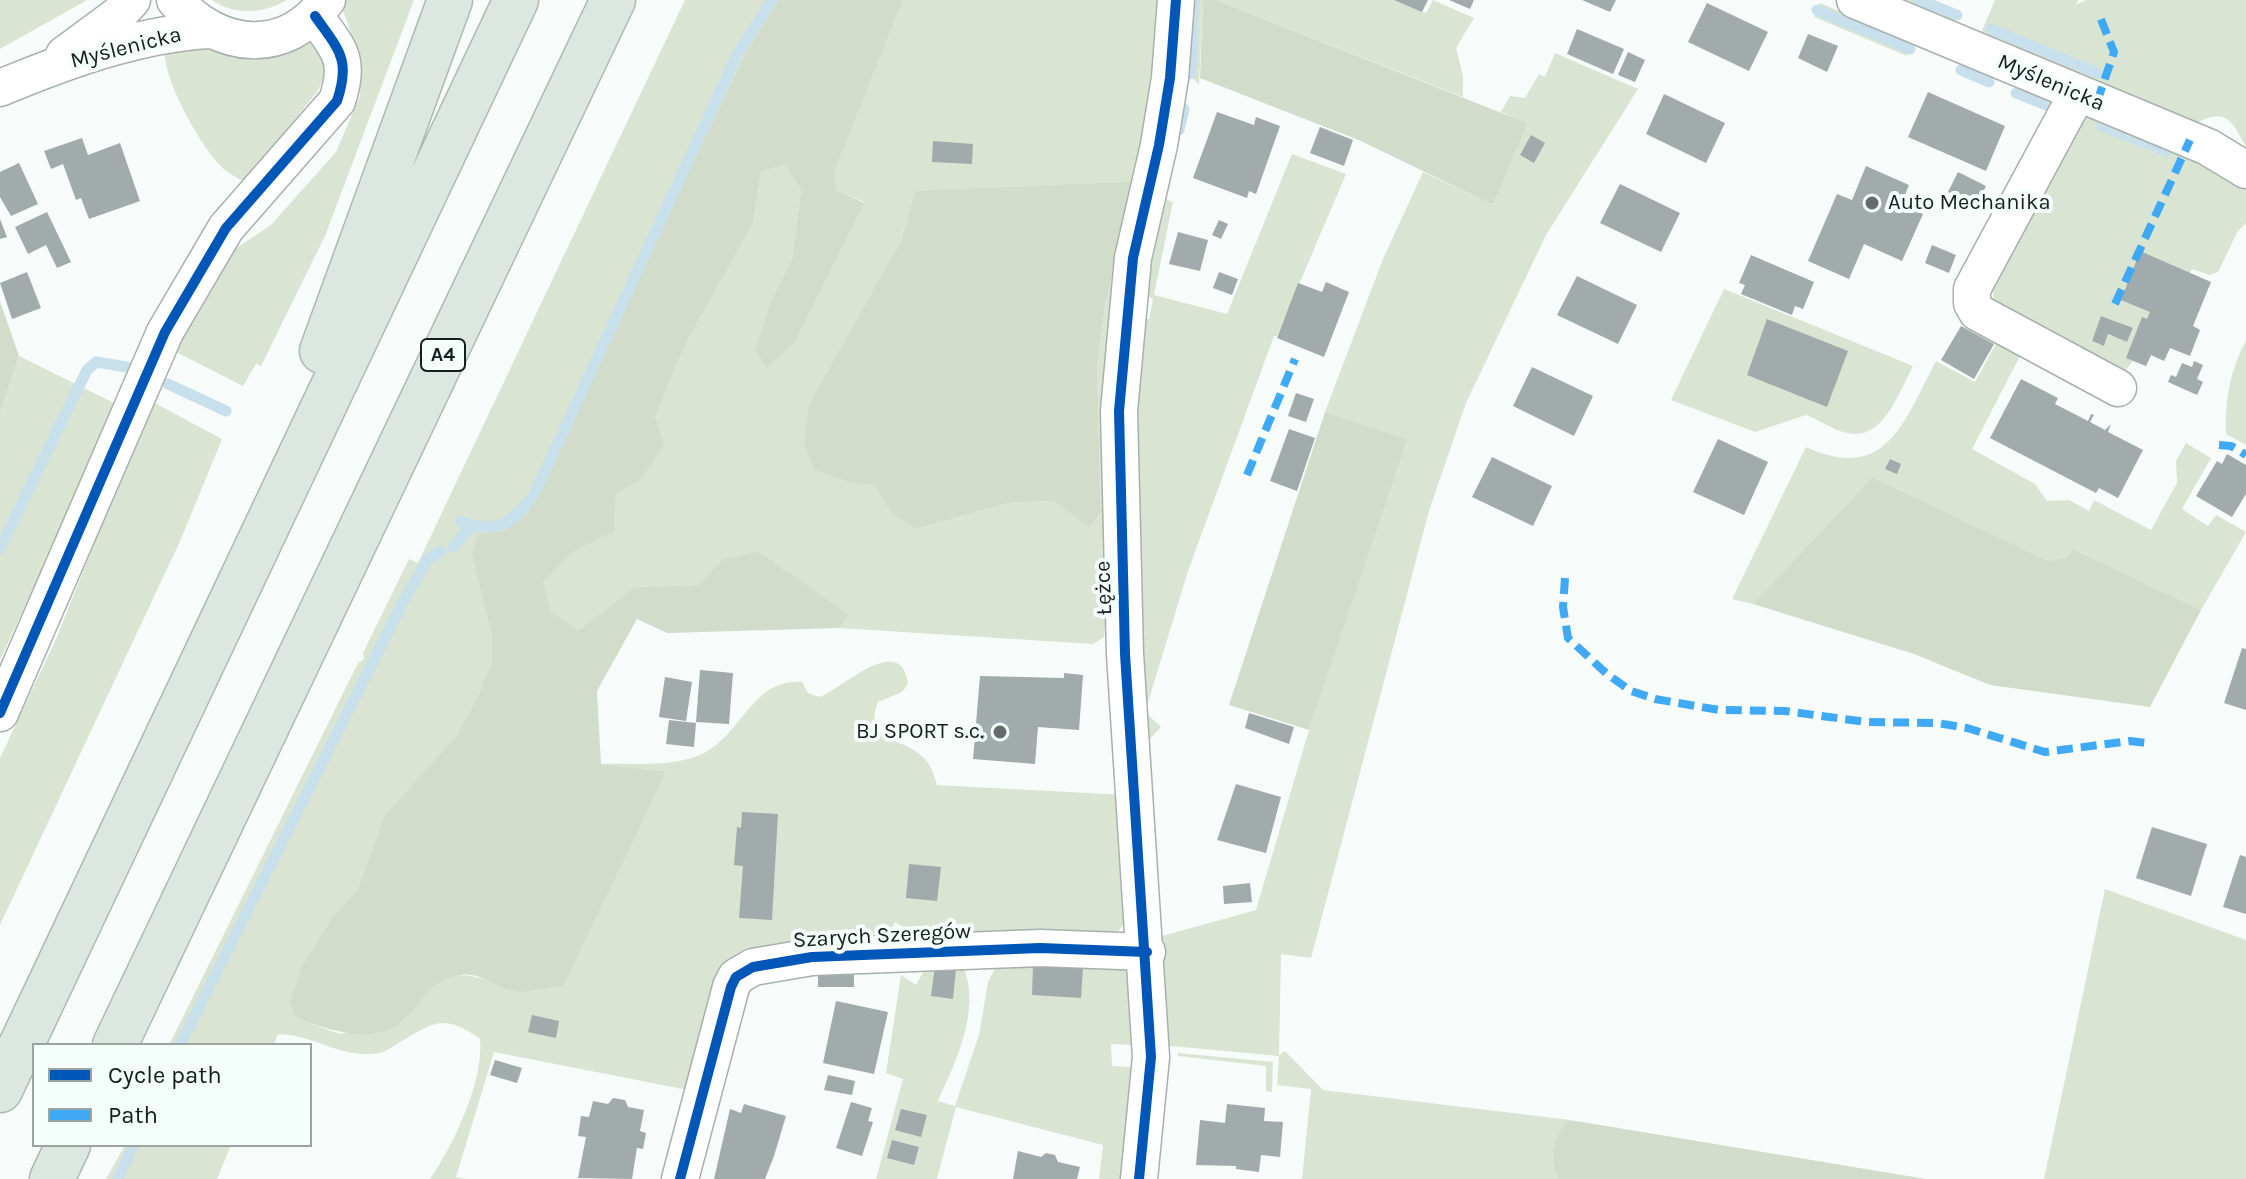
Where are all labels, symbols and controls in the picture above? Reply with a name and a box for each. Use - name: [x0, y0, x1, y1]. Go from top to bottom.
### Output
- street label: Myślenicka: [68, 21, 184, 75]
- street label: Myślenicka: [1994, 49, 2108, 117]
- place label: Auto Mechanika: [1888, 190, 2050, 216]
- marker: Auto Mechanika: [1863, 194, 1881, 212]
- road number: A4: [421, 339, 465, 371]
- street label: Łężce: [1090, 560, 1118, 616]
- place label: BJ SPORT s.c.: [856, 719, 984, 745]
- marker: BJ SPORT s.c.: [991, 723, 1009, 741]
- street label: Szarych Szeregów: [792, 918, 972, 954]
- legend: [32, 1043, 312, 1147]
- text: Cycle path: [108, 1061, 222, 1089]
- text: Path: [108, 1101, 158, 1129]

